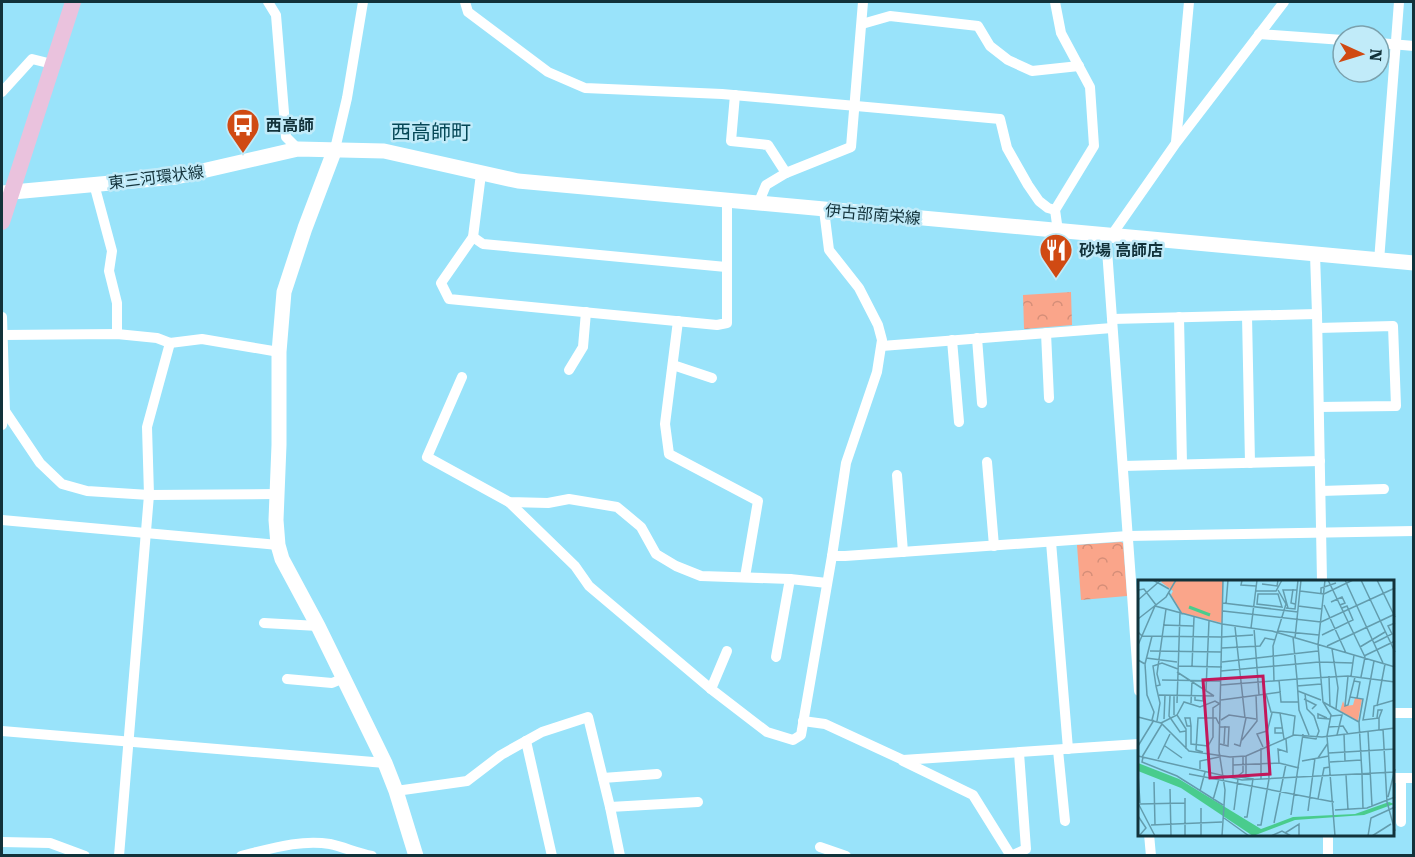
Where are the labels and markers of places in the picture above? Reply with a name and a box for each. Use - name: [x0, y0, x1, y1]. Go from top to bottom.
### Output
- bus stop icon: 西高師: [225, 107, 261, 154]
- place label: 西高師: [266, 116, 314, 135]
- restaurant icon: 砂場 高師店: [1038, 232, 1074, 279]
- place label: 砂場 高師店: [1079, 241, 1163, 260]

